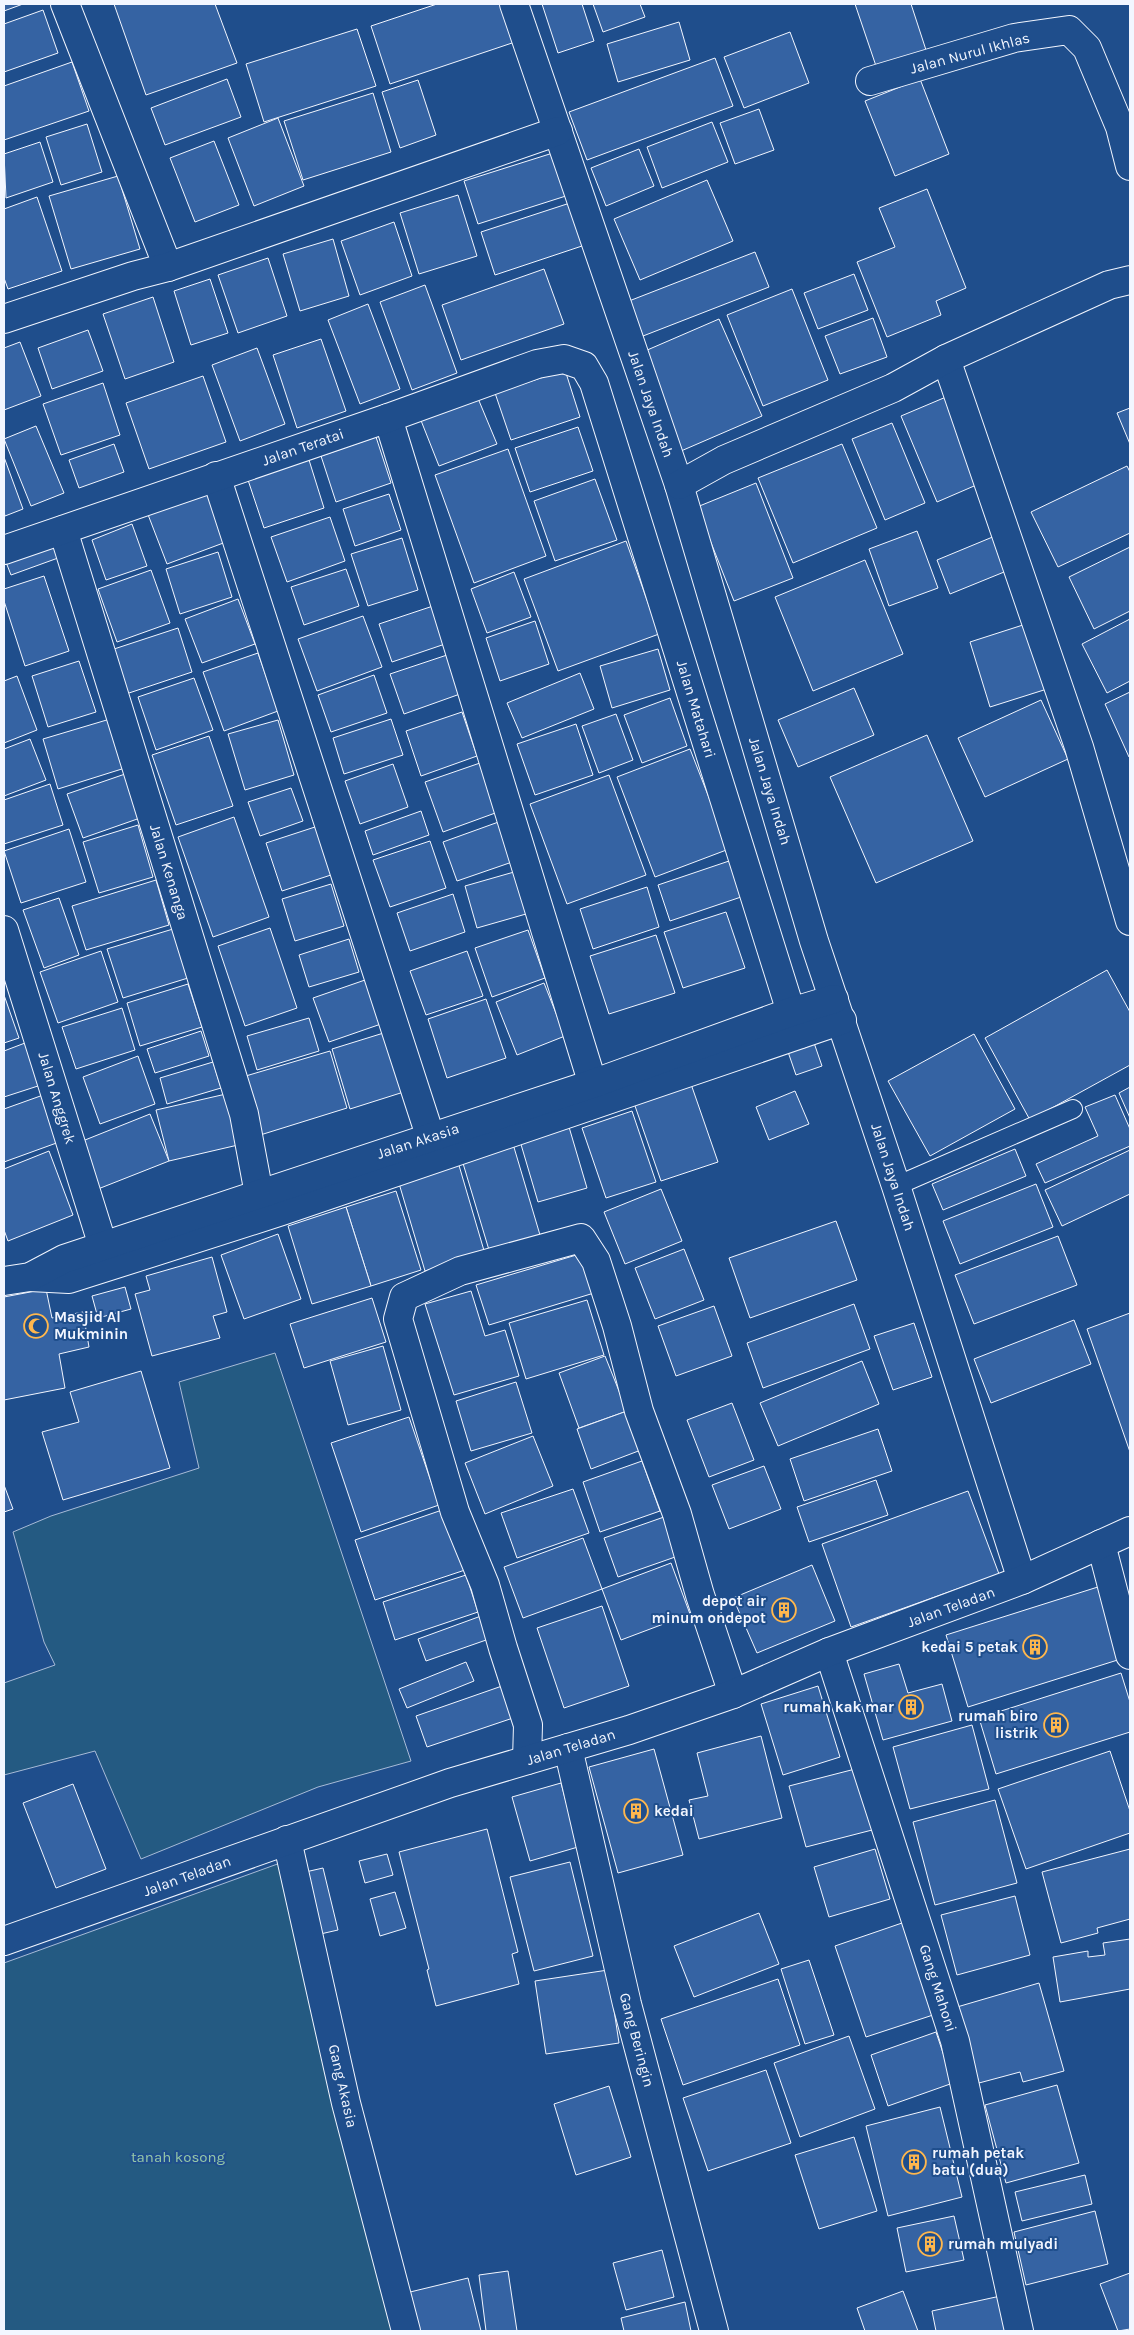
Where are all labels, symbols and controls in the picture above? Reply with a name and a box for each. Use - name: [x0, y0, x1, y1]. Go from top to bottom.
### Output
- street label: Jalan Nurul Ikhlas: [908, 28, 1032, 78]
- street label: Jalan Jaya Indah: [624, 348, 678, 460]
- street label: Jalan Teratai: [260, 425, 346, 469]
- street label: Jalan Matahari: [673, 658, 719, 760]
- street label: Jalan Jaya Indah: [745, 735, 795, 847]
- street label: Jalan Kenanga: [146, 822, 192, 922]
- street label: Jalan Anggrek: [34, 1050, 80, 1146]
- street label: Jalan Akasia: [375, 1119, 461, 1163]
- street label: Jalan Jaya Indah: [867, 1121, 919, 1233]
- place label: Masjid Al Mukminin: [54, 1308, 128, 1343]
- mosque icon: Masjid Al Mukminin: [23, 1313, 49, 1339]
- street label: Jalan Teladan: [905, 1583, 997, 1631]
- place label: depot air minum ondepot: [652, 1592, 766, 1627]
- building icon: depot air minum ondepot: [771, 1597, 797, 1623]
- building icon: kedai 5 petak: [1022, 1634, 1048, 1660]
- place label: kedai 5 petak: [921, 1638, 1018, 1656]
- building icon: rumah kak mar: [898, 1694, 924, 1720]
- place label: rumah kak mar: [783, 1698, 894, 1716]
- place label: rumah biro listrik: [958, 1707, 1038, 1742]
- building icon: rumah biro listrik: [1043, 1712, 1069, 1738]
- street label: Jalan Teladan: [524, 1725, 618, 1769]
- building icon: kedai: [623, 1798, 649, 1824]
- place label: kedai: [654, 1802, 694, 1820]
- street label: Jalan Teladan: [141, 1852, 233, 1900]
- street label: Gang Mahoni: [915, 1942, 961, 2034]
- street label: Gang Beringin: [616, 1991, 658, 2089]
- street label: Gang Akasia: [325, 2043, 361, 2129]
- place label: rumah petak batu (dua): [932, 2144, 1024, 2179]
- park label: tanah kosong: [131, 2148, 226, 2166]
- building icon: rumah petak batu (dua): [901, 2149, 927, 2175]
- building icon: rumah mulyadi: [917, 2231, 943, 2257]
- place label: rumah mulyadi: [948, 2235, 1058, 2253]

